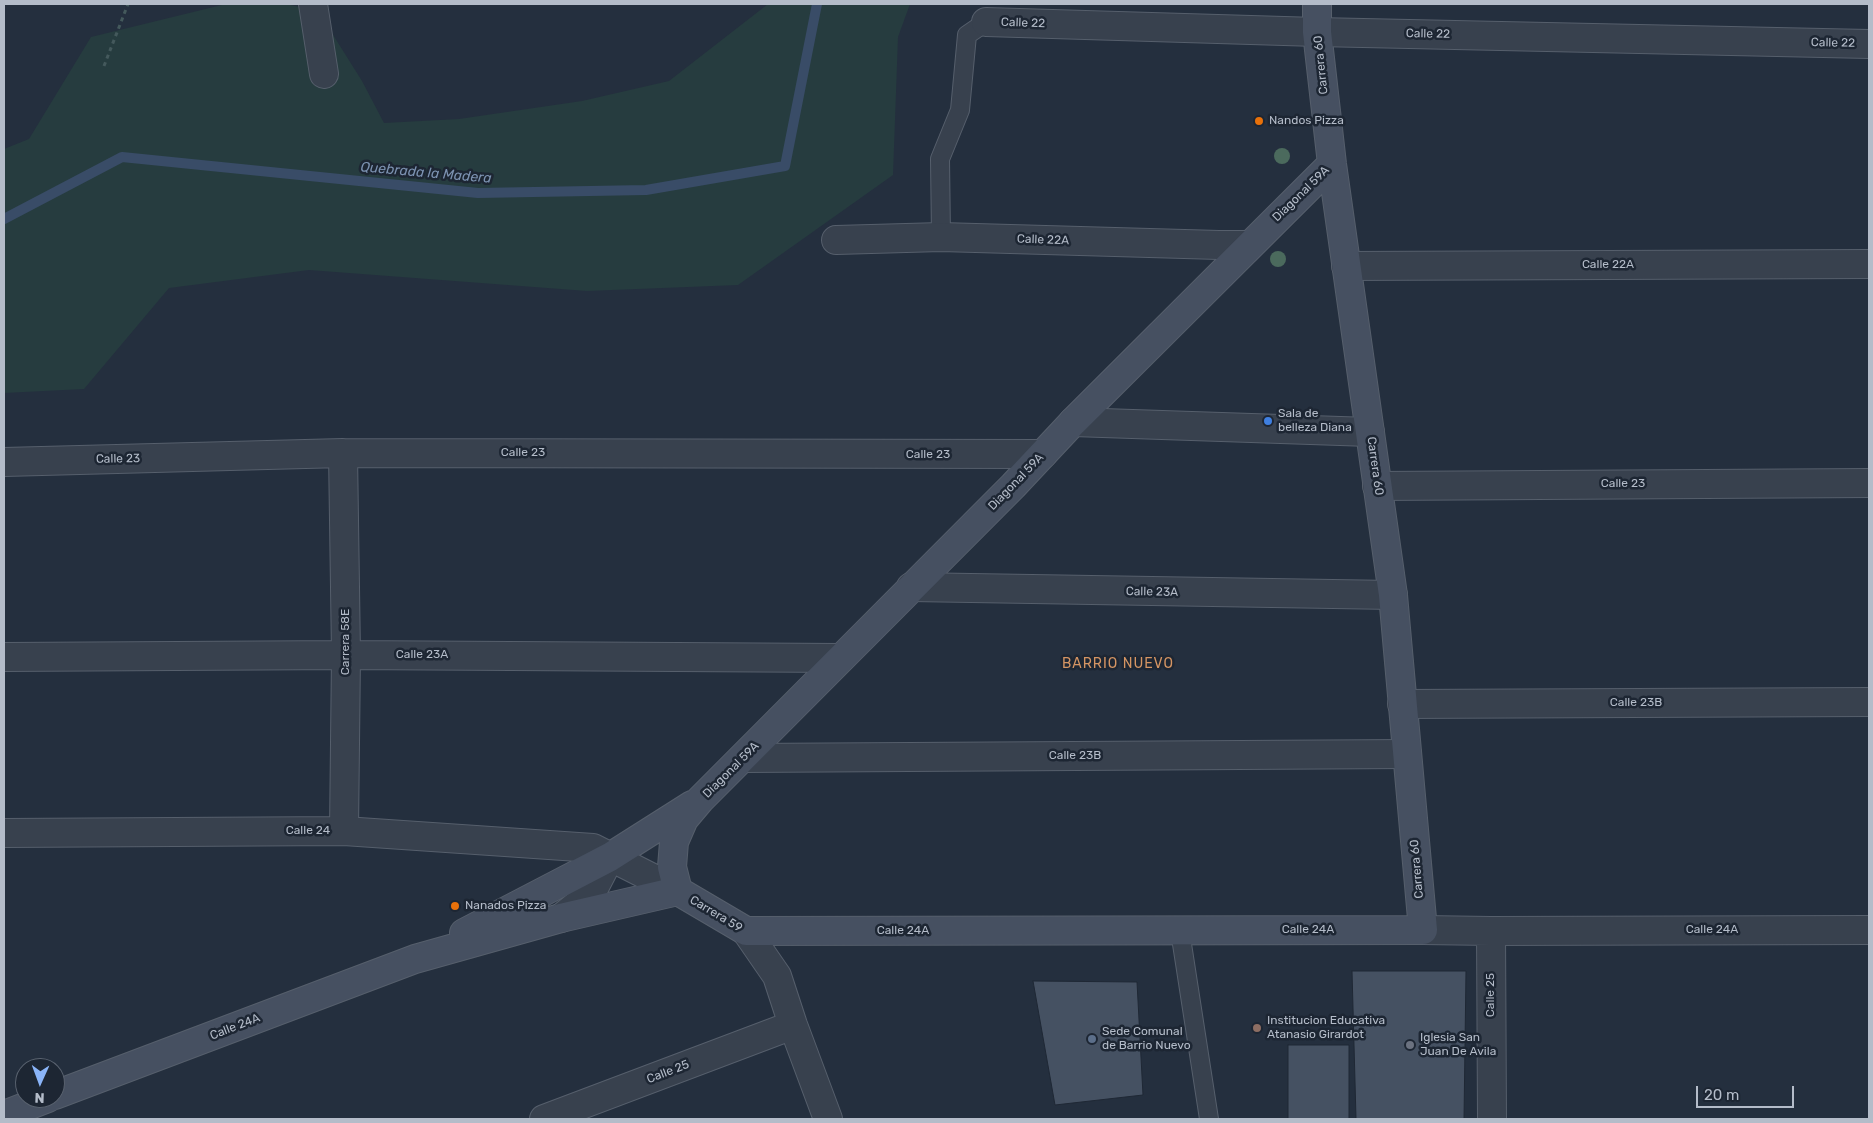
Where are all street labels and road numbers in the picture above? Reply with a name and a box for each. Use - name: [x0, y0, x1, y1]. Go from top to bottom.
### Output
- street label: Calle 22: [1001, 15, 1045, 31]
- street label: Calle 22: [1406, 26, 1450, 42]
- street label: Carrera 60: [1311, 35, 1331, 95]
- street label: Calle 22: [1811, 35, 1855, 51]
- street label: Diagonal 59A: [1270, 163, 1332, 225]
- street label: Calle 22A: [1017, 232, 1069, 248]
- street label: Calle 22A: [1582, 258, 1634, 272]
- street label: Carrera 60: [1364, 436, 1386, 496]
- street label: Calle 23: [501, 446, 545, 460]
- street label: Calle 23: [906, 448, 950, 462]
- street label: Calle 23: [96, 451, 140, 467]
- street label: Diagonal 59A: [985, 451, 1047, 513]
- street label: Calle 23: [1601, 477, 1645, 491]
- street label: Calle 23A: [1126, 584, 1178, 600]
- street label: Carrera 58E: [339, 609, 353, 675]
- street label: Calle 23A: [396, 648, 448, 662]
- street label: Calle 23B: [1610, 696, 1662, 710]
- street label: Diagonal 59A: [700, 739, 762, 801]
- street label: Calle 23B: [1049, 749, 1101, 763]
- street label: Calle 24: [286, 824, 330, 838]
- street label: Carrera 60: [1407, 839, 1427, 899]
- street label: Carrera 59: [687, 893, 745, 935]
- street label: Calle 24A: [1282, 923, 1334, 937]
- street label: Calle 24A: [1686, 923, 1738, 937]
- street label: Calle 24A: [877, 924, 929, 938]
- street label: Calle 25: [1484, 973, 1498, 1017]
- street label: Calle 24A: [208, 1011, 262, 1043]
- street label: Calle 25: [645, 1057, 691, 1087]

